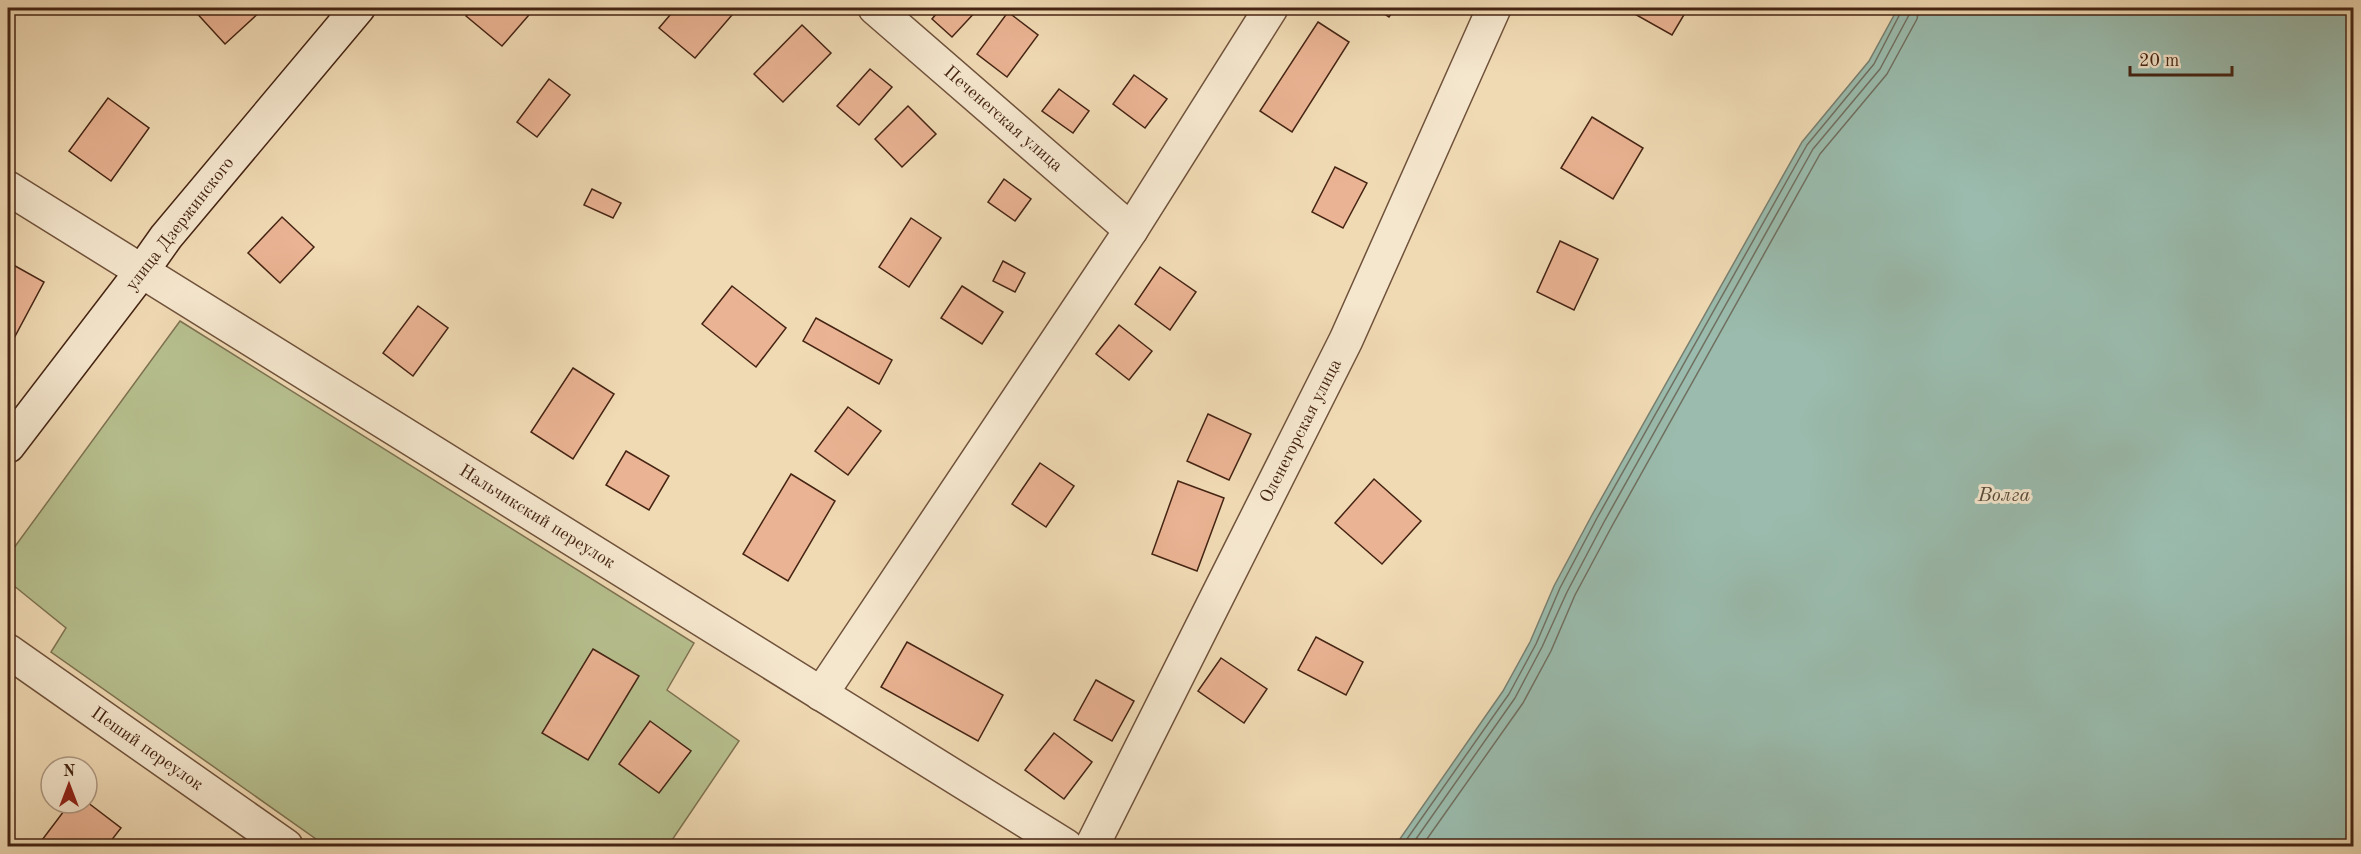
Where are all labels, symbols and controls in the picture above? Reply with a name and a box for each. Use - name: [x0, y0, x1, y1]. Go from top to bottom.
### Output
- scale bar: [2130, 39, 2232, 77]
- text: 20 m: [2139, 52, 2179, 70]
- street label: Печенегская улица: [940, 63, 1066, 175]
- street label: улица Дзержинского: [122, 154, 238, 294]
- street label: Оленегорская улица: [1257, 356, 1345, 506]
- street label: Нальчикский переулок: [456, 462, 618, 572]
- water label: Волга: [1977, 486, 2031, 506]
- street label: Пеший переулок: [88, 704, 206, 794]
- north arrow: [39, 755, 99, 815]
- text: N: [63, 764, 76, 780]

